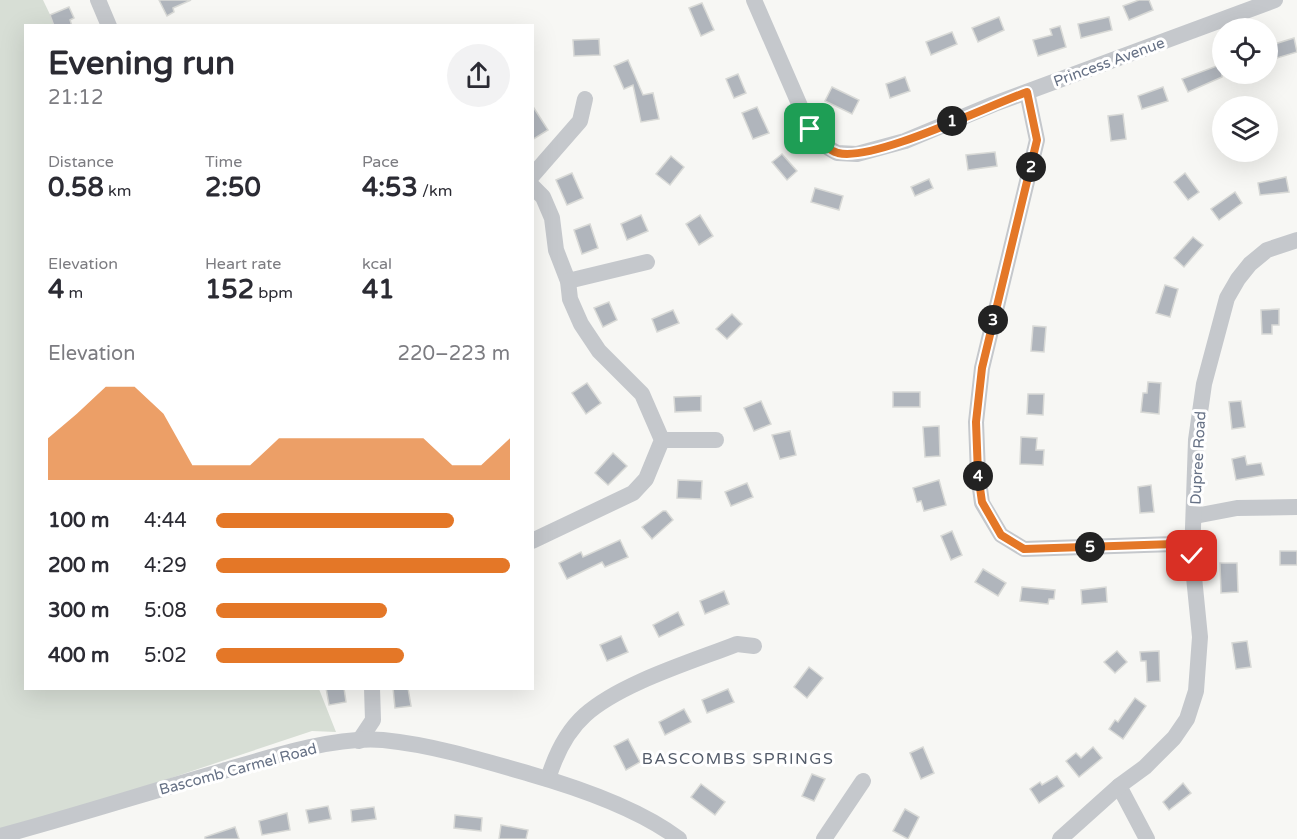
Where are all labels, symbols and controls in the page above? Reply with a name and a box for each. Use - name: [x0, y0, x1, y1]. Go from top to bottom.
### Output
- map controls: [1212, 18, 1278, 162]
- button: locate: [1212, 18, 1278, 84]
- street label: Princess Avenue: [1051, 34, 1167, 90]
- text: Evening run: [48, 44, 235, 83]
- button: share: [447, 44, 510, 107]
- text: 21:12: [48, 86, 103, 110]
- button: layers: [1212, 96, 1278, 162]
- pin: [784, 103, 835, 154]
- pin: 1: [937, 106, 967, 136]
- text: 1: [947, 111, 957, 131]
- icon: arrive: [793, 112, 826, 145]
- text: Distance: [48, 152, 114, 172]
- text: Time: [205, 152, 242, 172]
- text: Pace: [362, 152, 399, 172]
- pin: 2: [1016, 152, 1046, 182]
- text: 2: [1026, 157, 1036, 177]
- text: 0.58: [48, 172, 104, 203]
- text: 2:50: [205, 172, 261, 203]
- text: 4:53: [362, 172, 418, 203]
- text: km: [104, 181, 131, 201]
- text: /km: [418, 181, 452, 201]
- text: Elevation: [48, 254, 118, 274]
- text: Heart rate: [205, 254, 281, 274]
- text: kcal: [362, 254, 392, 274]
- text: 4: [48, 274, 64, 305]
- text: 152: [205, 274, 254, 305]
- text: 41: [362, 274, 395, 305]
- text: m: [64, 283, 83, 303]
- text: bpm: [254, 283, 293, 303]
- pin: 3: [978, 305, 1008, 335]
- text: 3: [988, 310, 998, 330]
- text: Elevation: [48, 342, 135, 366]
- text: 220–223 m: [397, 342, 510, 366]
- street label: Dupree Road: [1187, 411, 1209, 505]
- pin: 4: [963, 461, 993, 491]
- text: 4: [973, 466, 983, 486]
- text: 100 m: [48, 509, 109, 533]
- text: 4:44: [144, 509, 187, 533]
- pin: [1166, 530, 1217, 581]
- pin: 5: [1075, 532, 1105, 562]
- text: 5: [1085, 537, 1095, 557]
- icon: check: [1175, 539, 1208, 572]
- text: 200 m: [48, 554, 109, 578]
- text: 4:29: [144, 554, 187, 578]
- text: 300 m: [48, 599, 109, 623]
- text: 5:08: [144, 599, 187, 623]
- text: 400 m: [48, 644, 109, 668]
- text: 5:02: [144, 644, 187, 668]
- street label: Bascomb Carmel Road: [157, 739, 319, 799]
- district label: BASCOMBS SPRINGS: [642, 749, 834, 769]

